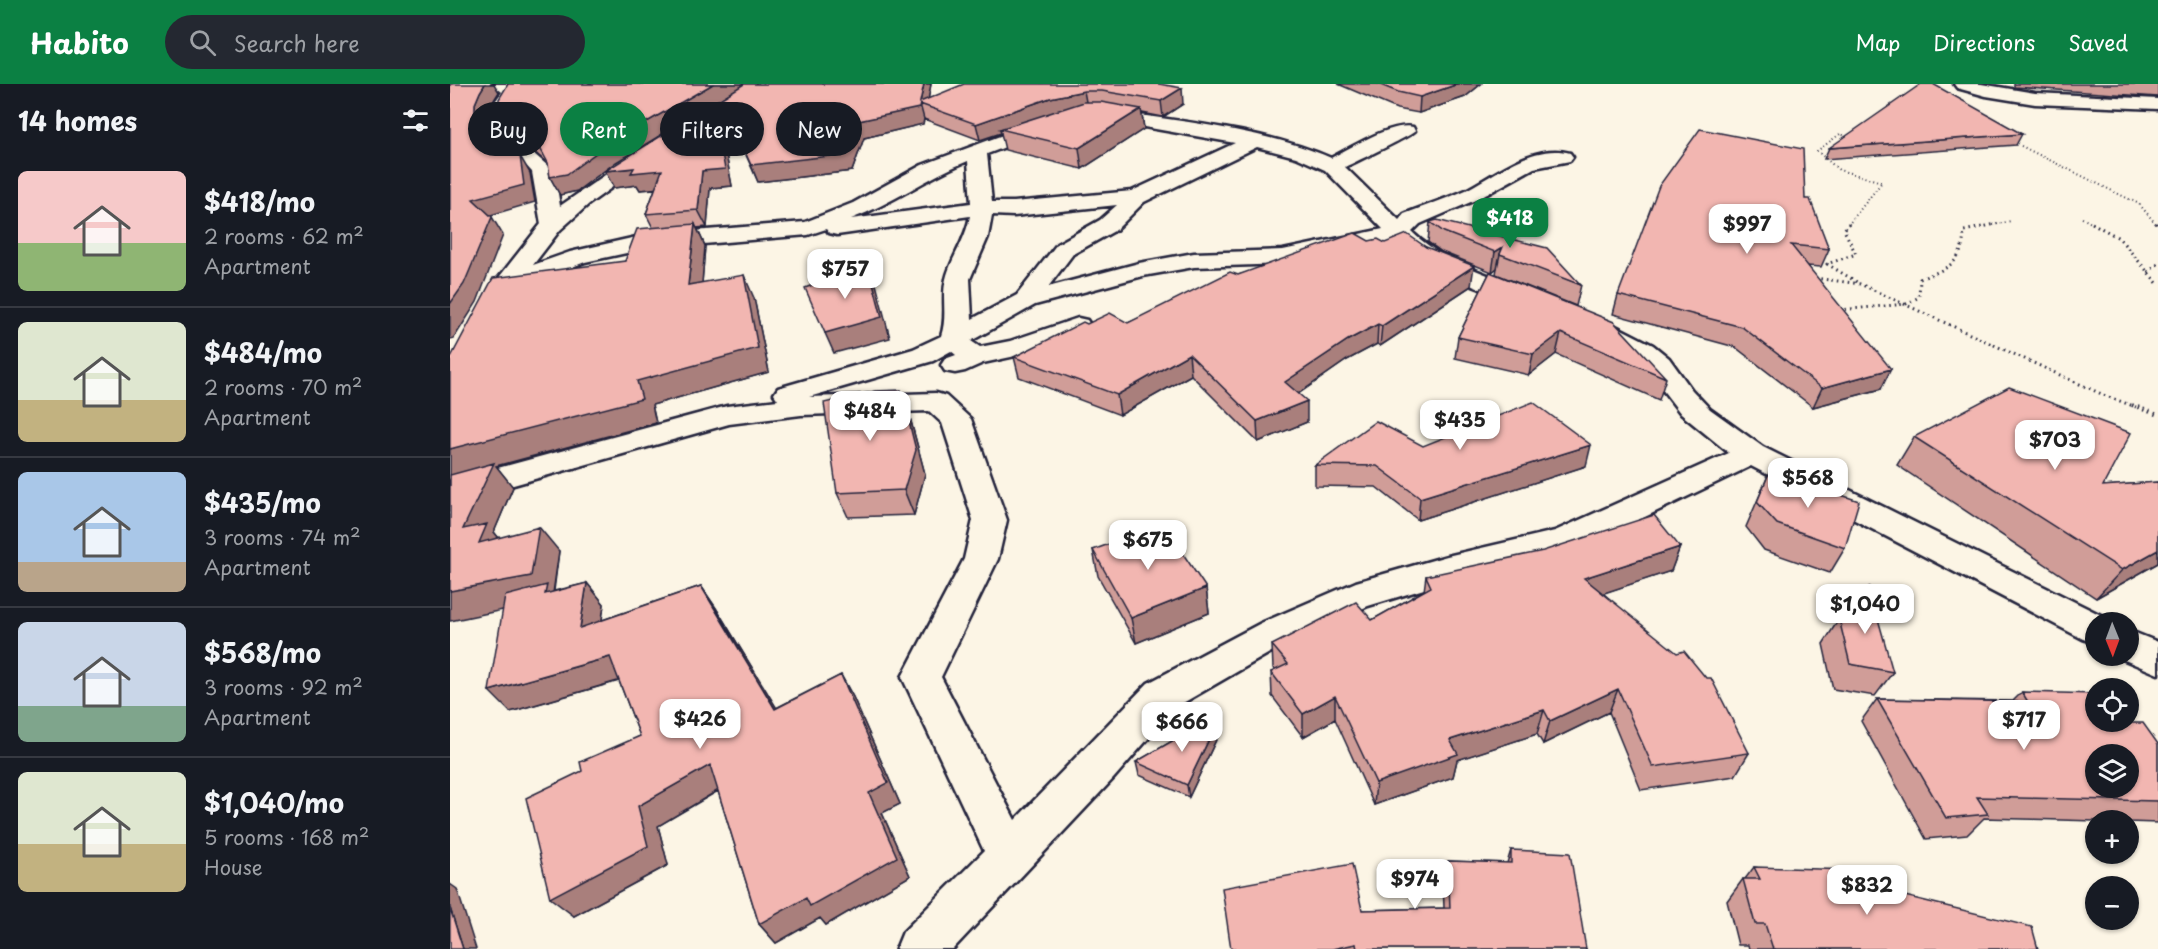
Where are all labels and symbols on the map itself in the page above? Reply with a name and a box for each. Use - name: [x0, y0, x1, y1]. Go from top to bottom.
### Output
- pin: $418: [1474, 198, 1546, 249]
- pin: $997: [1711, 204, 1783, 255]
- pin: $757: [809, 249, 881, 300]
- pin: $484: [834, 391, 906, 442]
- pin: $435: [1424, 400, 1496, 451]
- pin: $703: [2019, 420, 2091, 471]
- pin: $568: [1772, 458, 1844, 509]
- pin: $675: [1112, 520, 1184, 571]
- pin: $1,040: [1816, 584, 1914, 635]
- north arrow: [2085, 612, 2139, 666]
- pin: $426: [664, 699, 736, 750]
- pin: $717: [1988, 700, 2060, 751]
- pin: $666: [1146, 702, 1218, 753]
- pin: $974: [1379, 859, 1451, 910]
- pin: $832: [1831, 865, 1903, 916]

